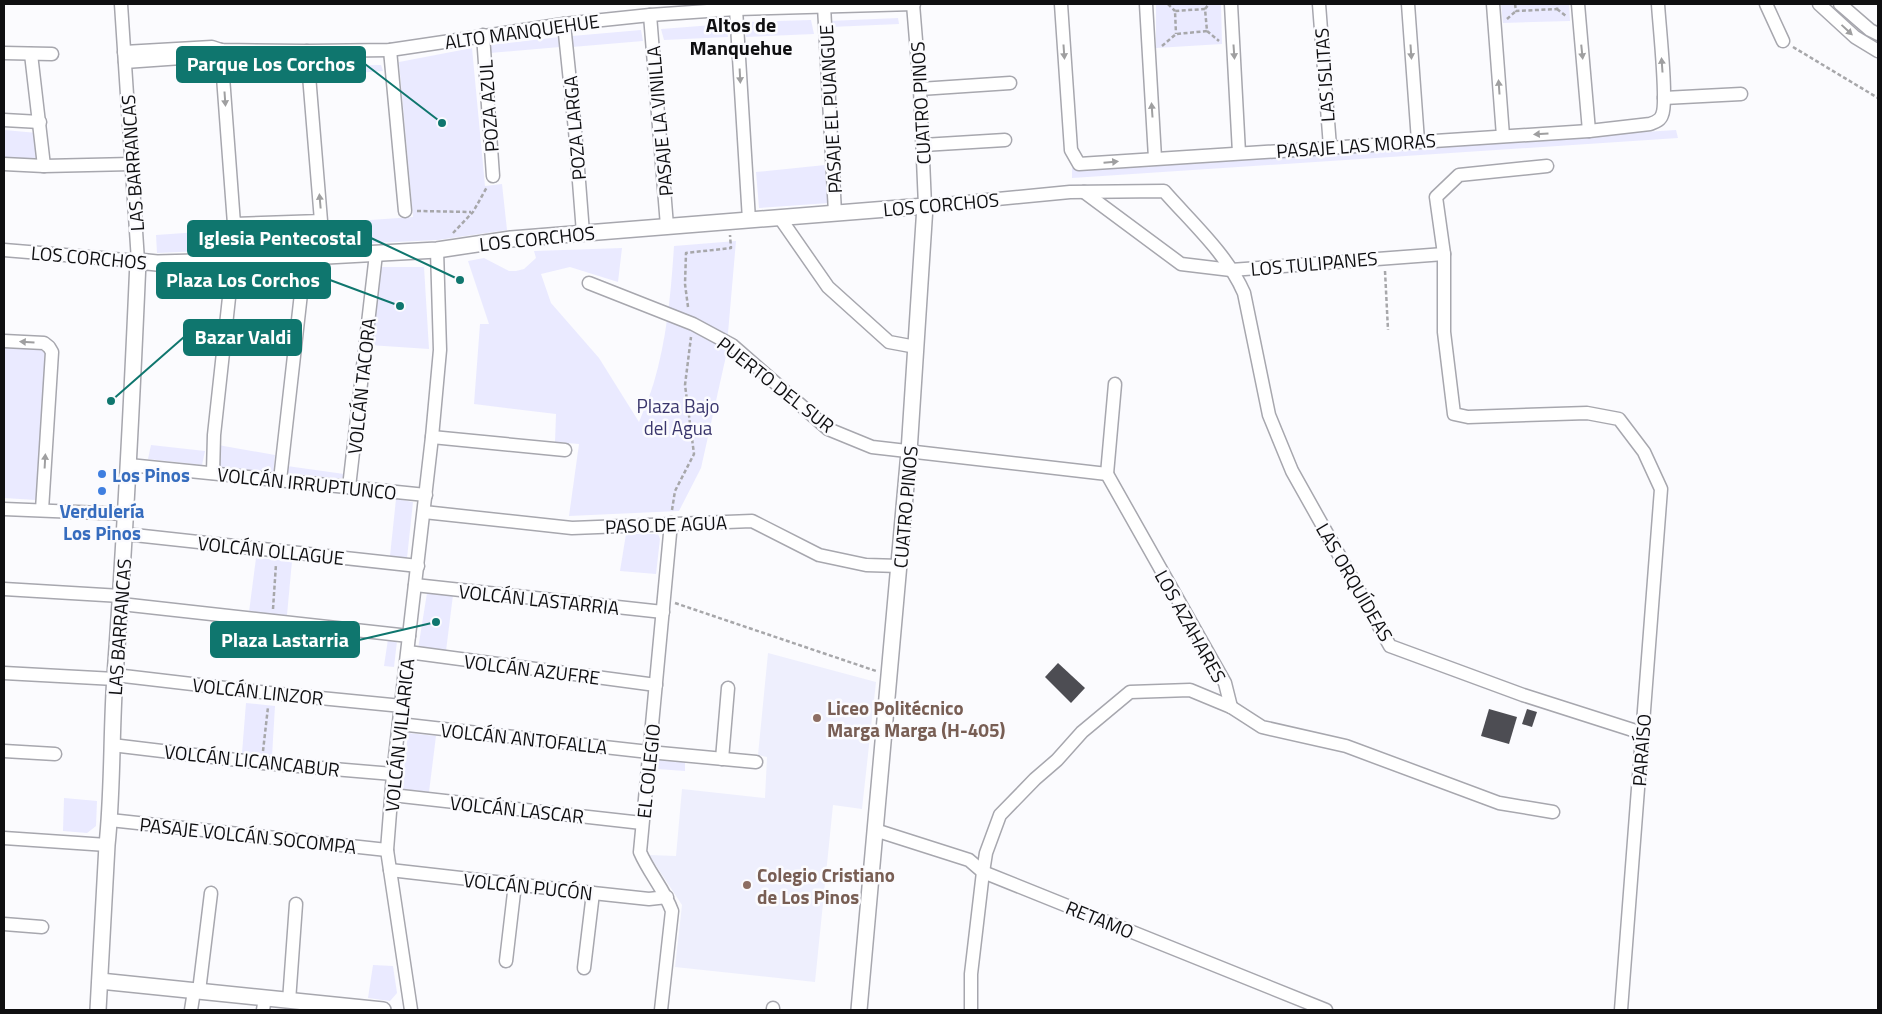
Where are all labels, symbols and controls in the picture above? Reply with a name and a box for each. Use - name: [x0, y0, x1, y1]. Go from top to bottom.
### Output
- street label: ALTO MANQUEHUE: [443, 6, 601, 56]
- district label: Altos de Manquehue: [690, 9, 792, 63]
- street label: PASAJE EL PUANGUE: [811, 24, 849, 194]
- one-way arrow: [1841, 24, 1853, 36]
- street label: LAS ISLITAS: [1306, 27, 1342, 123]
- street label: CUATRO PINOS: [902, 41, 938, 165]
- street label: PASAJE LA VINILLA: [638, 45, 680, 197]
- one-way arrow: [1061, 45, 1069, 61]
- one-way arrow: [1231, 45, 1239, 61]
- one-way arrow: [1408, 45, 1416, 61]
- one-way arrow: [1578, 45, 1586, 61]
- callout: Parque Los Corchos: [177, 47, 365, 82]
- text: Parque Los Corchos: [187, 48, 355, 79]
- one-way arrow: [1658, 57, 1666, 73]
- street label: POZA AZUL: [470, 59, 506, 153]
- one-way arrow: [737, 68, 745, 84]
- street label: POZA LARGA: [555, 75, 593, 181]
- one-way arrow: [1495, 79, 1503, 95]
- one-way arrow: [221, 91, 229, 107]
- street label: LAS BARRANCAS: [113, 94, 151, 232]
- one-way arrow: [1147, 101, 1155, 117]
- street label: PASAJE LAS MORAS: [1275, 125, 1437, 165]
- one-way arrow: [1533, 130, 1549, 138]
- one-way arrow: [1103, 158, 1119, 166]
- street label: LOS CORCHOS: [882, 184, 1000, 224]
- one-way arrow: [316, 193, 324, 209]
- street label: LOS CORCHOS: [478, 218, 596, 258]
- callout: Iglesia Pentecostal: [188, 221, 371, 256]
- text: Iglesia Pentecostal: [198, 222, 362, 253]
- street label: LOS CORCHOS: [30, 237, 148, 277]
- street label: LOS TULIPANES: [1249, 243, 1379, 283]
- callout: Plaza Los Corchos: [157, 263, 330, 298]
- text: Plaza Los Corchos: [166, 264, 320, 295]
- street label: VOLCÁN TACORA: [339, 317, 383, 455]
- callout: Bazar Valdi: [184, 320, 301, 355]
- text: Bazar Valdi: [195, 321, 291, 352]
- street label: PUERTO DEL SUR: [711, 329, 841, 439]
- one-way arrow: [19, 338, 35, 346]
- park label: Plaza Bajo del Agua: [637, 391, 719, 442]
- street label: CUATRO PINOS: [885, 445, 925, 569]
- one-way arrow: [41, 453, 49, 469]
- street label: VOLCÁN IRRUPTUNCO: [216, 459, 398, 507]
- place label: Los Pinos: [112, 460, 190, 489]
- marker: Los Pinos: [96, 468, 108, 480]
- marker: Verdulería Los Pinos: [96, 485, 108, 497]
- place label: Verdulería Los Pinos: [59, 496, 145, 547]
- street label: PASO DE AGUA: [604, 507, 728, 541]
- street label: LAS ORQUÍDEAS: [1309, 517, 1401, 647]
- street label: VOLCÁN OLLAGUE: [196, 528, 346, 572]
- street label: LAS BARRANCAS: [100, 558, 138, 696]
- street label: LOS AZAHARES: [1148, 564, 1234, 688]
- street label: VOLCÁN LASTARRIA: [457, 576, 621, 622]
- callout: Plaza Lastarria: [211, 622, 359, 657]
- text: Plaza Lastarria: [221, 624, 349, 655]
- street label: VOLCÁN AZUFRE: [462, 646, 602, 692]
- street label: VOLCÁN VILLARICA: [377, 657, 421, 813]
- street label: VOLCÁN LINZOR: [191, 670, 325, 712]
- place label: Liceo Politécnico Marga Marga (H-405): [827, 693, 1006, 744]
- marker: Liceo Politécnico Marga Marga (H-405): [811, 712, 823, 724]
- street label: PARAÍSO: [1624, 713, 1658, 787]
- street label: VOLCÁN ANTOFALLA: [439, 715, 609, 761]
- street label: EL COLEGIO: [629, 722, 667, 820]
- street label: VOLCÁN LICANCABUR: [163, 736, 341, 784]
- street label: VOLCÁN LASCAR: [448, 788, 586, 830]
- street label: PASAJE VOLCÁN SOCOMPA: [138, 809, 358, 861]
- place label: Colegio Cristiano de Los Pinos: [757, 860, 895, 911]
- street label: VOLCÁN PUCÓN: [462, 865, 594, 907]
- marker: Colegio Cristiano de Los Pinos: [741, 879, 753, 891]
- street label: RETAMO: [1062, 892, 1138, 946]

